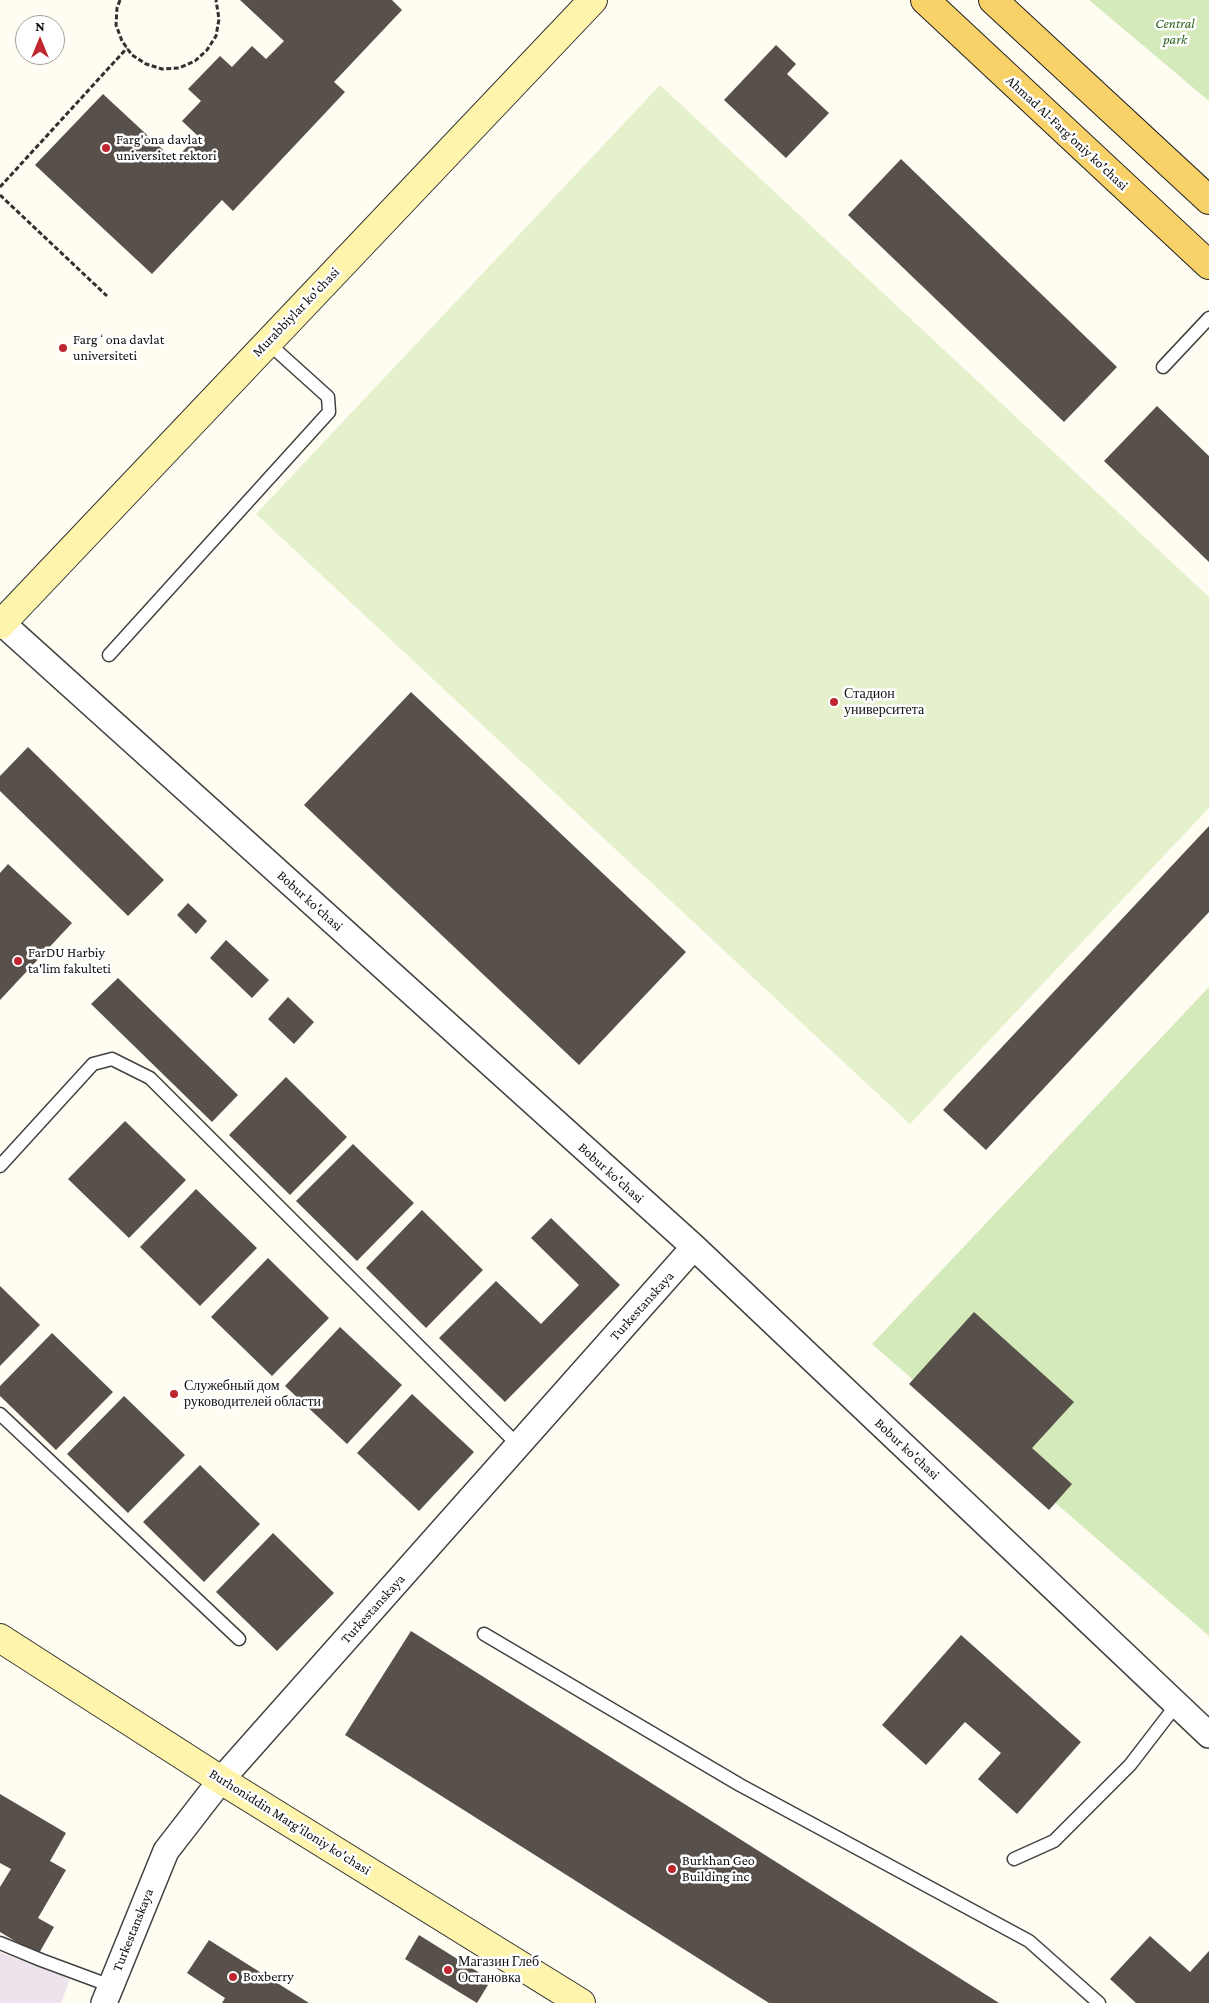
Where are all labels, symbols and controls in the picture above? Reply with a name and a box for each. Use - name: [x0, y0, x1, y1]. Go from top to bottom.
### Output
- north arrow: [15, 15, 65, 65]
- park label: Central park: [1155, 16, 1195, 48]
- text: N: [35, 18, 45, 34]
- street label: Ahmad Al-Farg'oniy ko'chasi: [1003, 72, 1131, 194]
- place label: Farg'ona davlat universitet rektori: [116, 132, 217, 164]
- marker: Farg'ona davlat universitet rektori: [100, 142, 112, 154]
- street label: Murabbiylar ko'chasi: [249, 264, 343, 360]
- place label: Fargʻona davlat universiteti: [73, 332, 164, 364]
- marker: Fargʻona davlat universiteti: [57, 342, 69, 354]
- place label: Стадион университета: [844, 686, 924, 719]
- marker: Стадион университета: [828, 696, 840, 708]
- street label: Bobur ko'chasi: [274, 867, 346, 935]
- place label: FarDU Harbiy ta'lim fakulteti: [28, 945, 111, 978]
- marker: FarDU Harbiy ta'lim fakulteti: [12, 955, 24, 967]
- street label: Bobur ko'chasi: [575, 1139, 647, 1207]
- street label: Turkestanskaya: [606, 1268, 678, 1344]
- place label: Служебный дом руководителей области: [184, 1378, 321, 1410]
- marker: Служебный дом руководителей области: [168, 1388, 180, 1400]
- street label: Bobur ko'chasi: [871, 1415, 943, 1483]
- street label: Turkestanskaya: [337, 1571, 409, 1647]
- street label: Burhoniddin Marg'iloniy ko'chasi: [206, 1765, 374, 1879]
- place label: Burkhan Geo Building inc: [682, 1853, 755, 1885]
- marker: Burkhan Geo Building inc: [666, 1863, 678, 1875]
- street label: Turkestanskaya: [109, 1886, 157, 1974]
- place label: Магазин Глеб Остановка: [458, 1954, 539, 1986]
- marker: Магазин Глеб Остановка: [442, 1964, 454, 1976]
- place label: Boxberry: [243, 1969, 294, 1985]
- marker: Boxberry: [227, 1971, 239, 1983]

